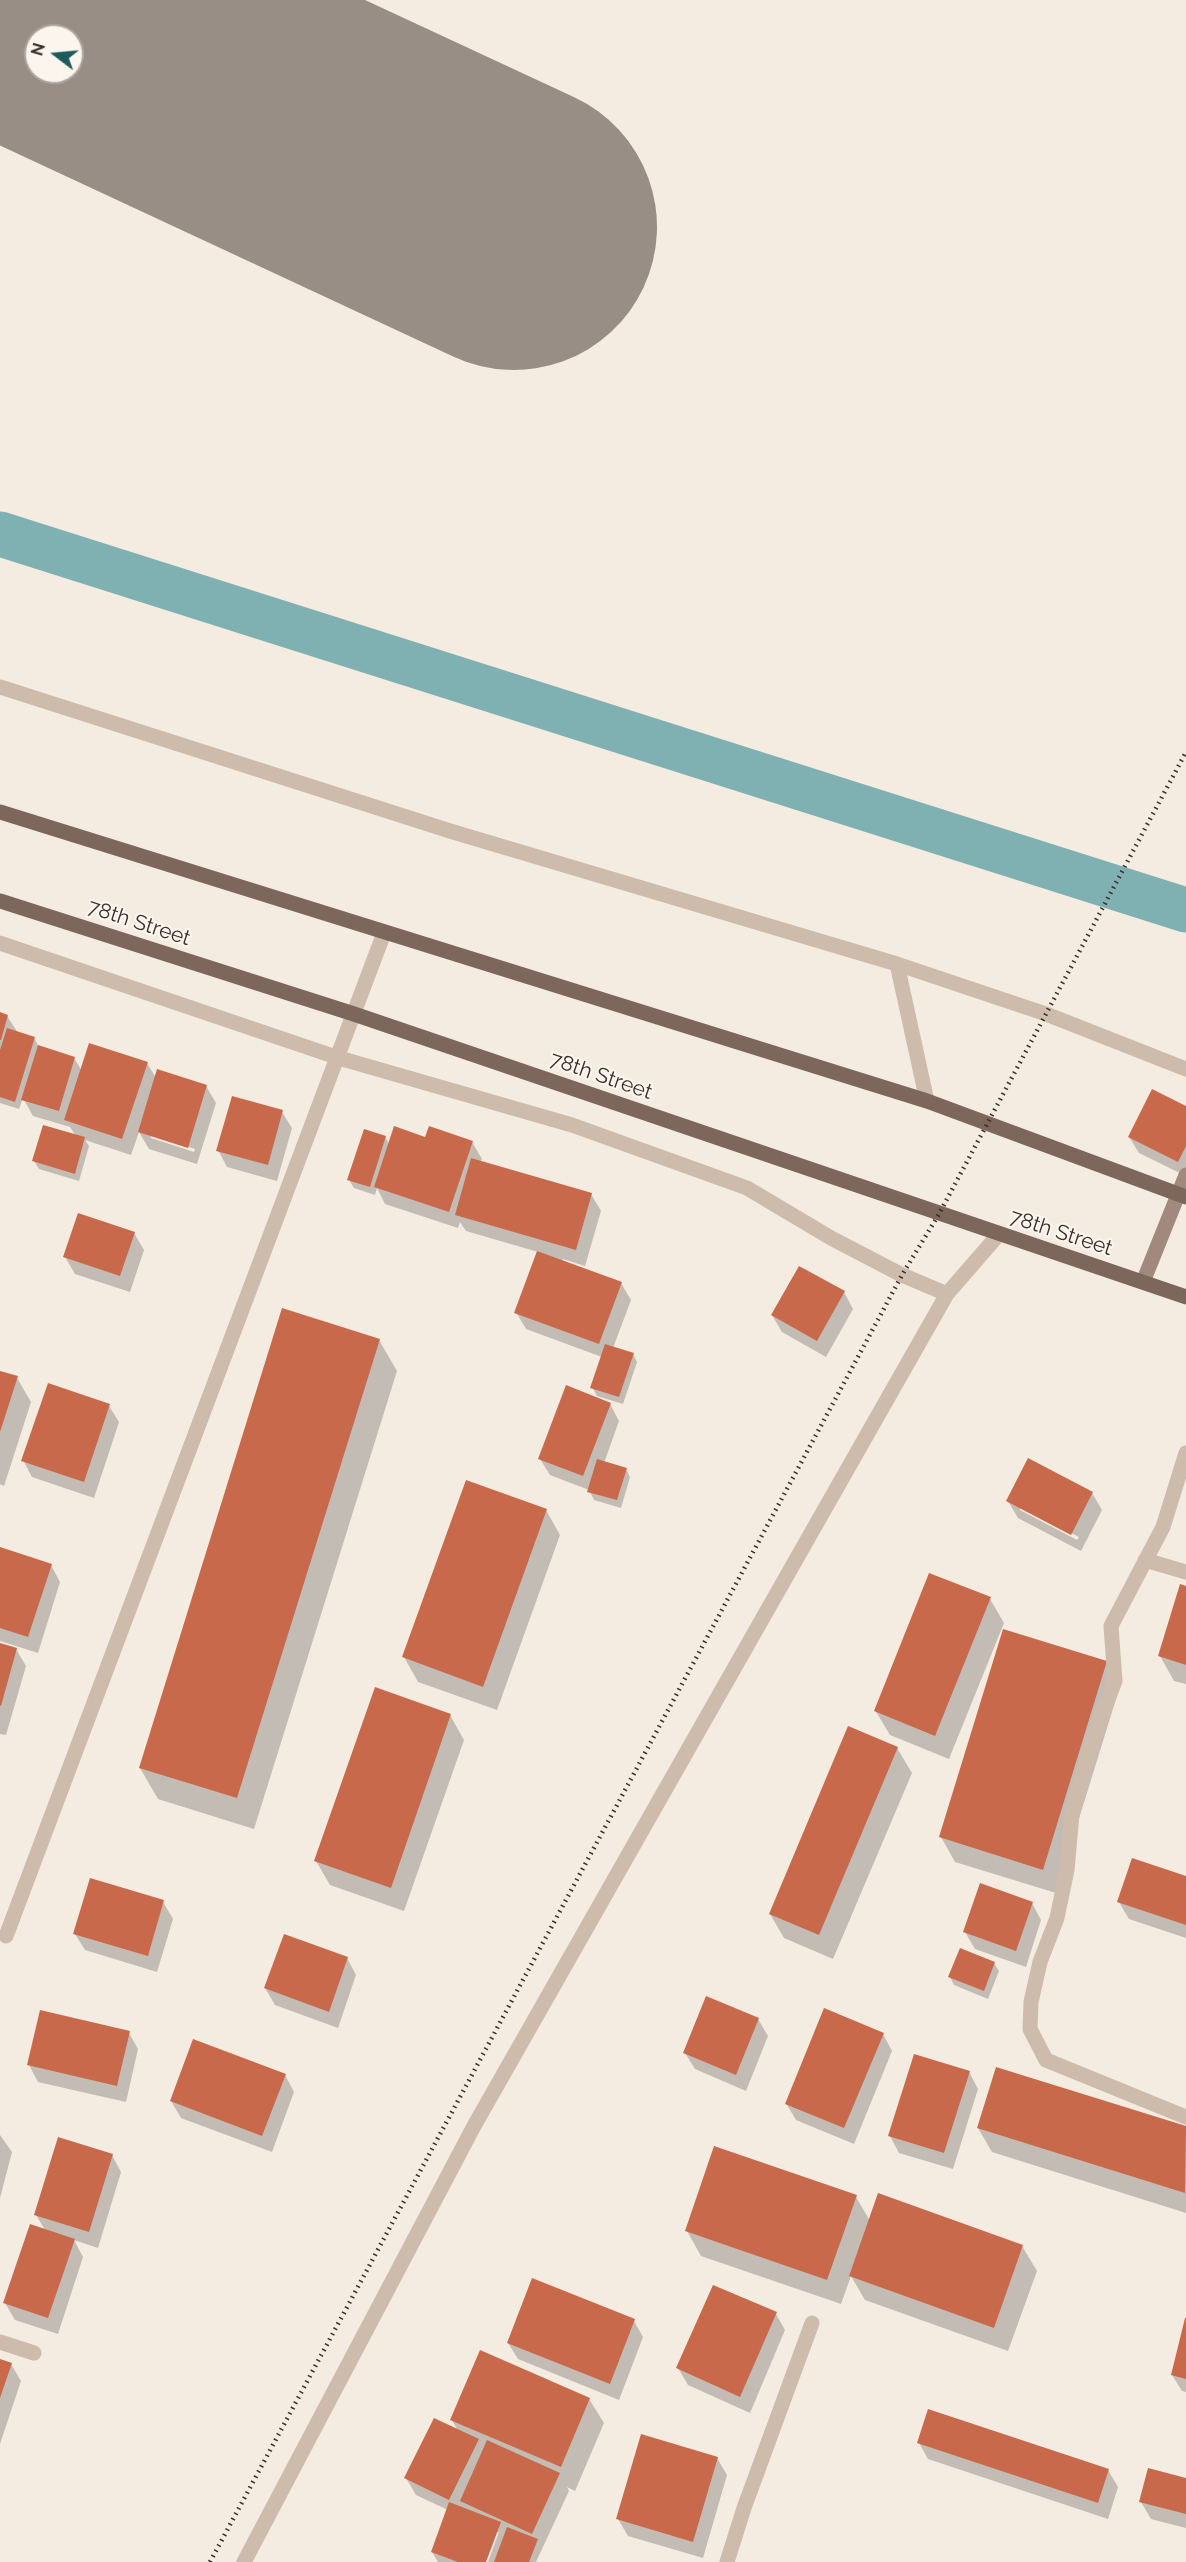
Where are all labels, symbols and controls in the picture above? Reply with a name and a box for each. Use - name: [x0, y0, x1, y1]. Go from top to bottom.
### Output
- north arrow: [24, 24, 84, 84]
- text: N: [27, 41, 49, 58]
- street label: 78th Street: [84, 895, 194, 951]
- street label: 78th Street: [547, 1047, 655, 1105]
- street label: 78th Street: [1006, 1205, 1116, 1261]

